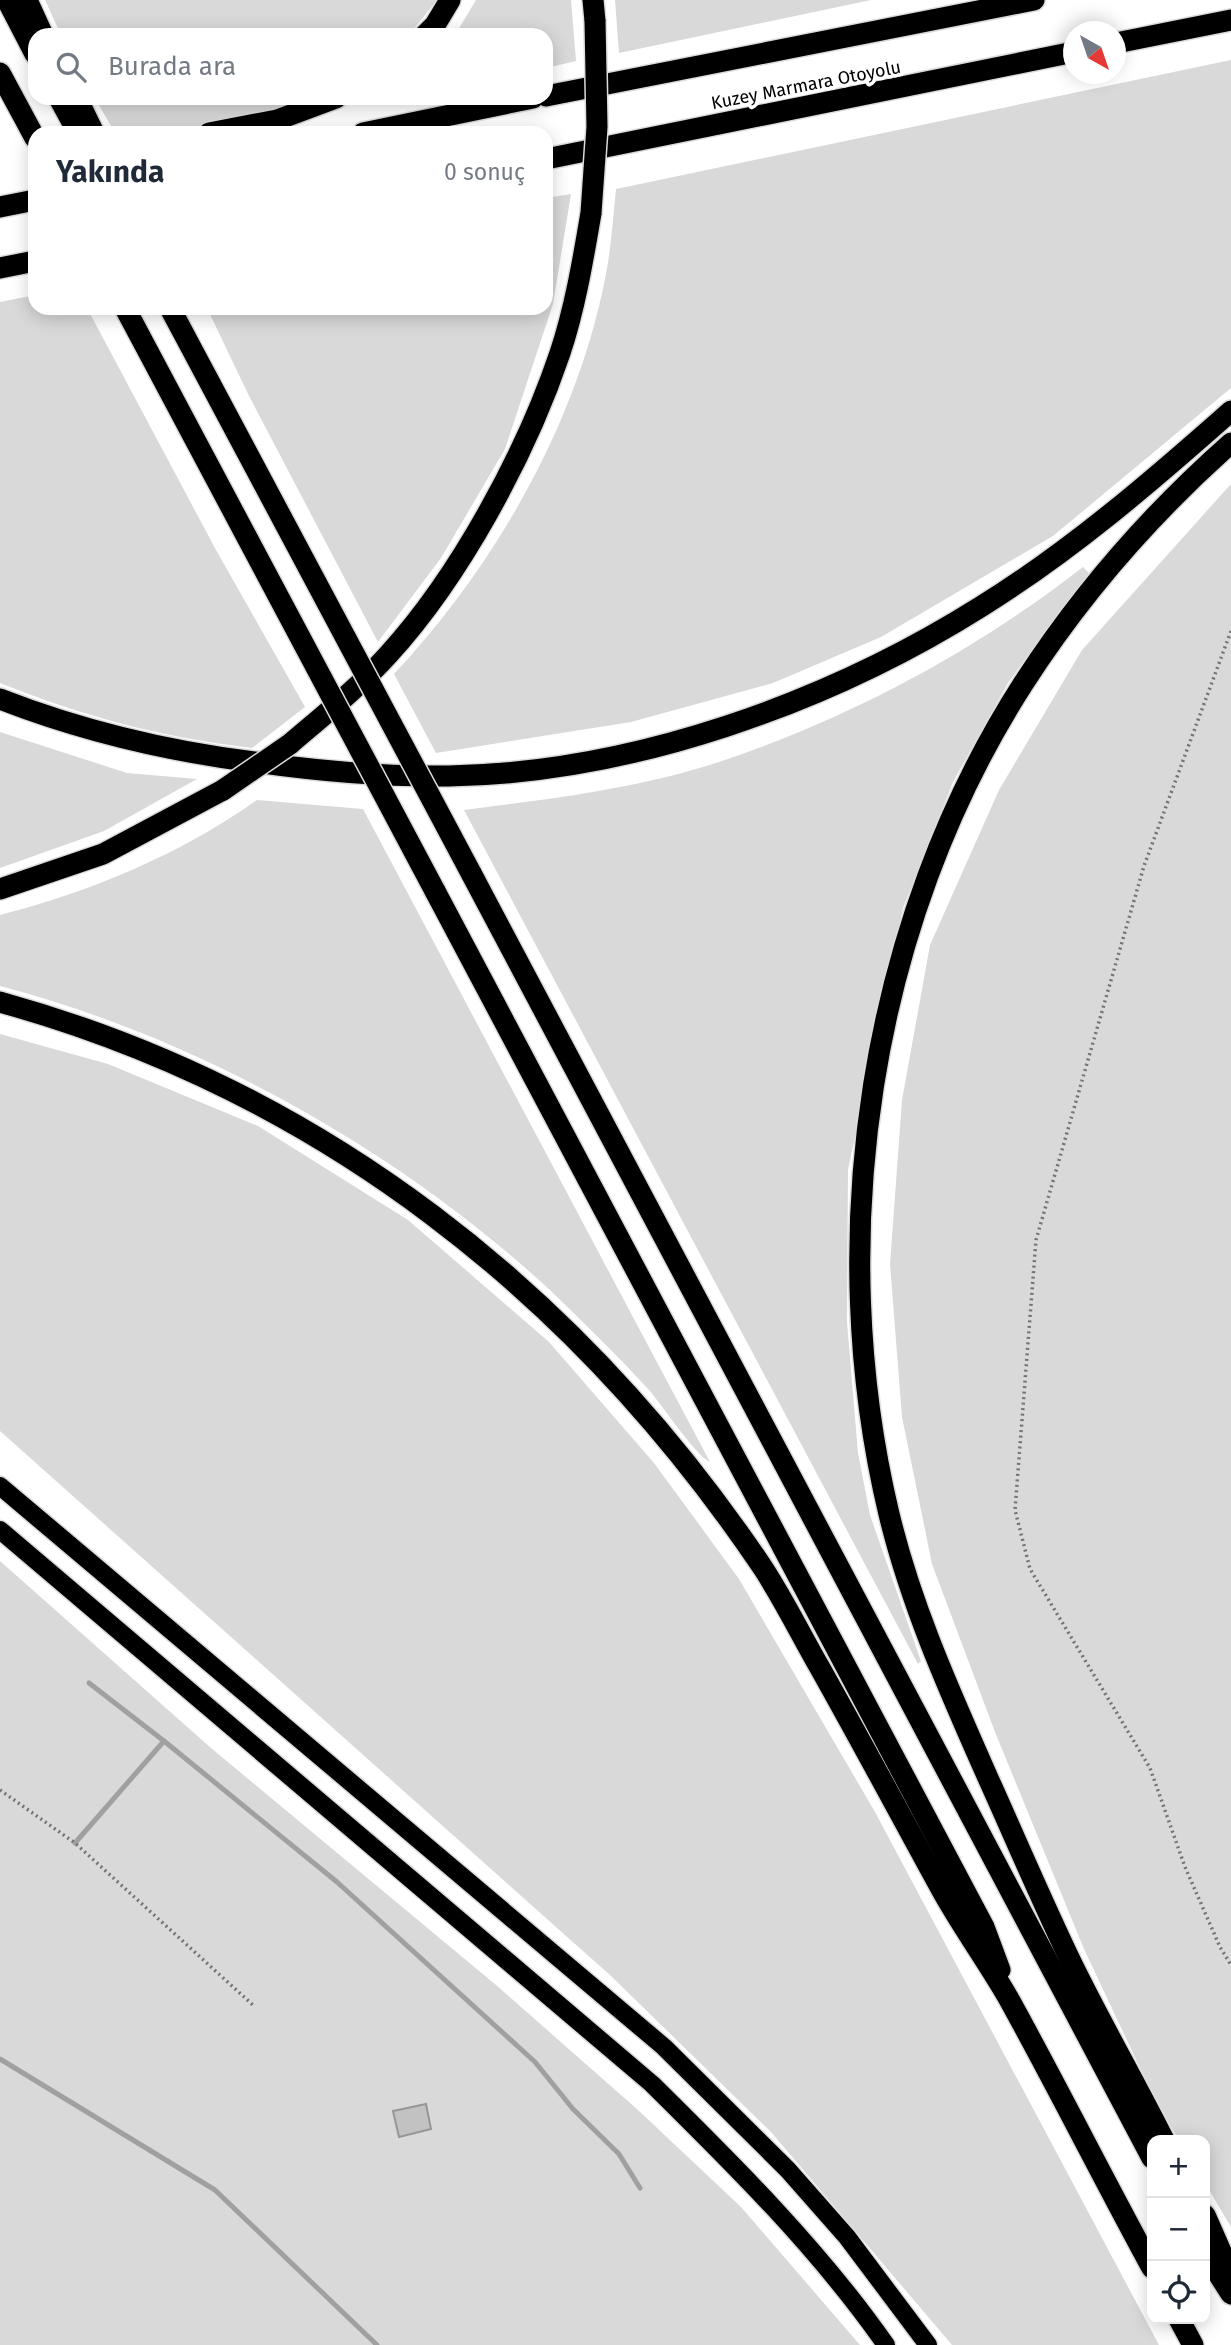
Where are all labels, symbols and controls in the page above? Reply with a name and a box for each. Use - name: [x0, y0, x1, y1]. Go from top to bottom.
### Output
- north arrow: [1063, 21, 1126, 84]
- search box: [28, 28, 553, 105]
- icon: search: [52, 48, 90, 86]
- text: Burada ara: [108, 51, 236, 82]
- street label: Kuzey Marmara Otoyolu: [709, 56, 903, 114]
- text: Yakında: [56, 154, 164, 190]
- text: 0 sonuç: [444, 158, 525, 186]
- map controls: [1147, 2135, 1210, 2324]
- button: +: [1147, 2135, 1210, 2198]
- button: −: [1147, 2198, 1210, 2261]
- button: locate: [1147, 2261, 1210, 2324]

